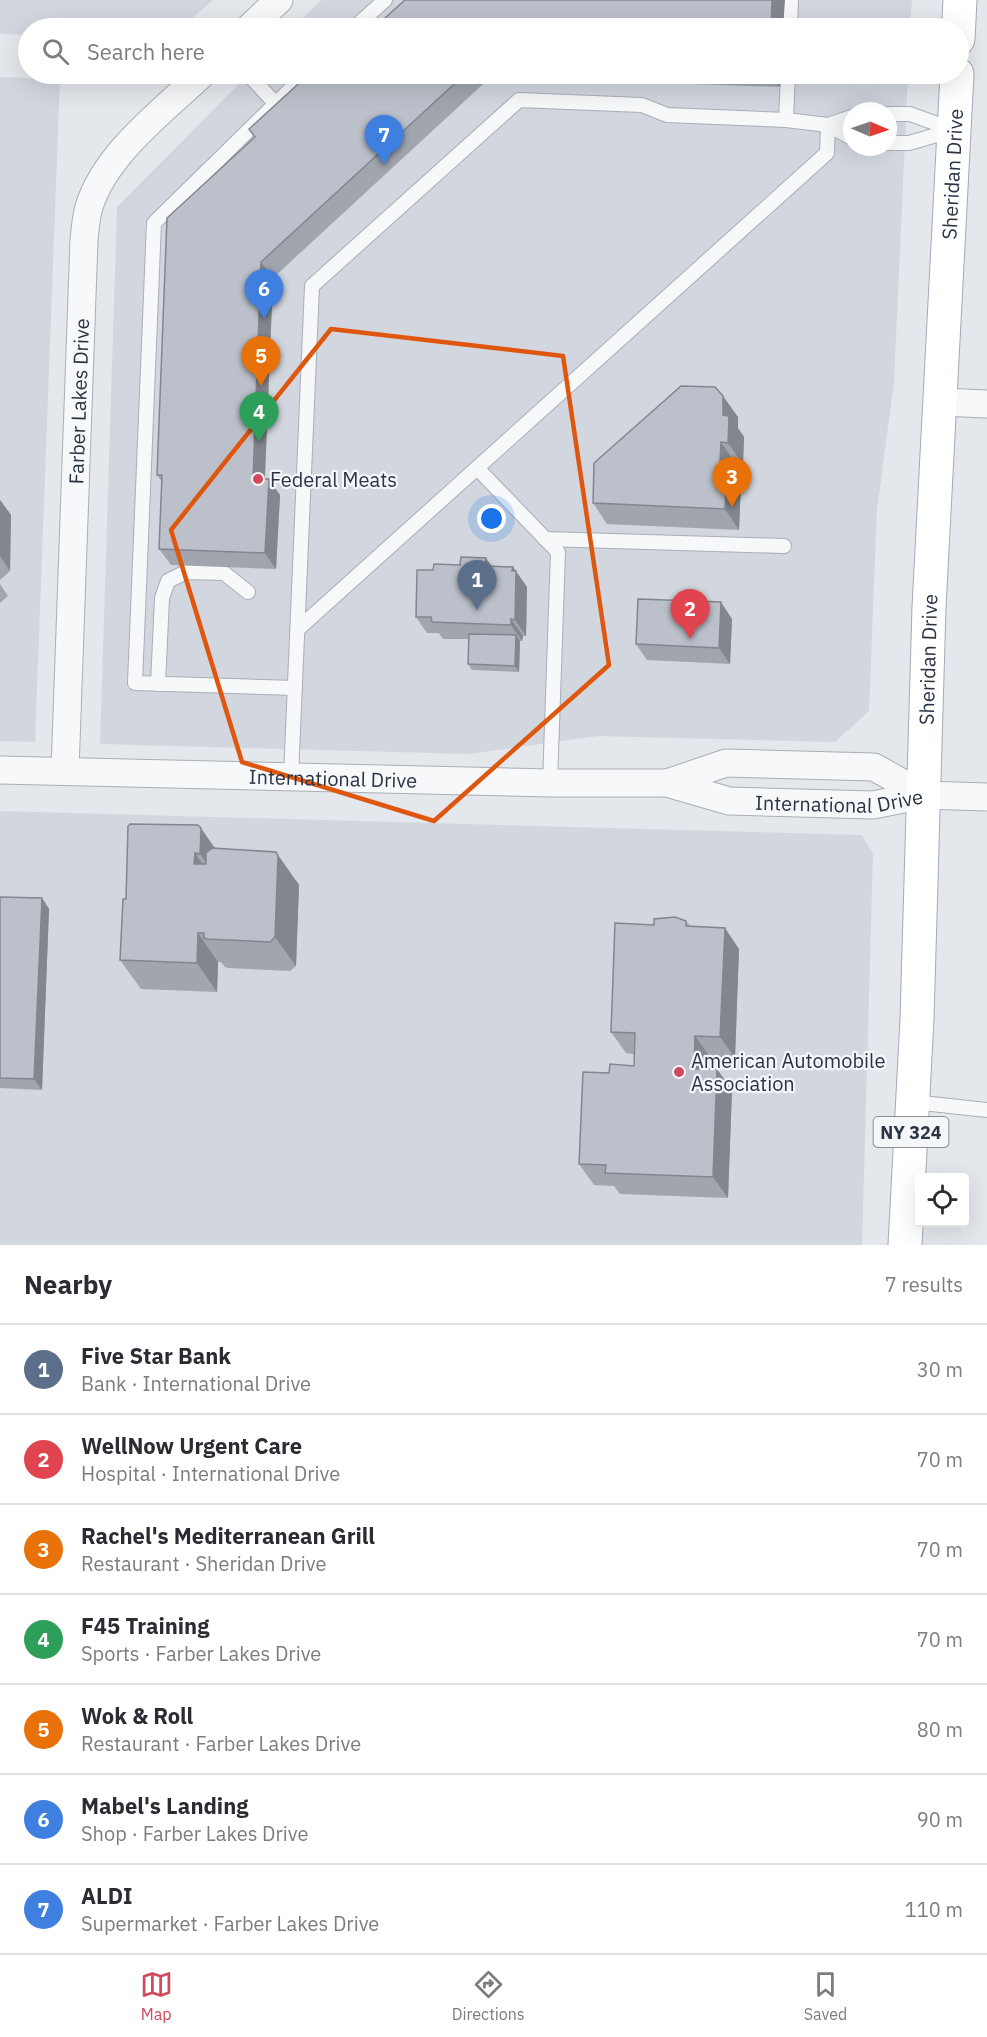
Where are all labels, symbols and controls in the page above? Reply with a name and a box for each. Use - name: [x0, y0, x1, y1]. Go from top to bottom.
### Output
- search box: [18, 18, 969, 84]
- icon: search: [39, 35, 72, 68]
- text: Search here: [87, 37, 205, 66]
- north arrow: [843, 102, 897, 156]
- street label: Sheridan Drive: [935, 108, 969, 240]
- pin: 7: [364, 116, 404, 165]
- pin: 6: [244, 270, 284, 319]
- street label: Farber Lakes Drive: [62, 318, 95, 485]
- pin: 5: [242, 336, 280, 386]
- pin: 4: [240, 392, 278, 442]
- pin: 3: [712, 458, 752, 507]
- place label: Federal Meats: [270, 466, 397, 493]
- marker: Federal Meats: [251, 472, 265, 486]
- your location: [477, 504, 506, 533]
- pin: 1: [458, 560, 496, 610]
- pin: 2: [670, 590, 710, 639]
- street label: Sheridan Drive: [912, 593, 943, 725]
- street label: International Drive: [248, 762, 418, 793]
- street label: International Drive: [755, 782, 925, 818]
- place label: American Automobile Association: [691, 1047, 885, 1097]
- marker: American Automobile Association: [672, 1065, 686, 1079]
- road number: NY 324: [874, 1117, 948, 1147]
- map controls: [915, 1173, 969, 1227]
- button: locate: [915, 1173, 969, 1227]
- text: Nearby: [24, 1267, 112, 1301]
- text: 7 results: [885, 1271, 963, 1298]
- text: Five Star Bank: [81, 1341, 231, 1370]
- text: 1: [38, 1356, 50, 1383]
- text: 30 m: [917, 1356, 963, 1383]
- text: Bank · International Drive: [81, 1370, 311, 1397]
- text: WellNow Urgent Care: [81, 1431, 302, 1460]
- text: 2: [38, 1446, 50, 1473]
- text: 70 m: [917, 1446, 963, 1473]
- text: Hospital · International Drive: [81, 1460, 340, 1487]
- text: Rachel's Mediterranean Grill: [81, 1521, 375, 1550]
- text: 3: [38, 1536, 50, 1563]
- text: 70 m: [917, 1536, 963, 1563]
- text: Restaurant · Sheridan Drive: [81, 1550, 327, 1577]
- text: F45 Training: [81, 1611, 209, 1640]
- text: 4: [38, 1626, 50, 1653]
- text: 70 m: [917, 1626, 963, 1653]
- text: Sports · Farber Lakes Drive: [81, 1640, 321, 1667]
- text: Wok & Roll: [81, 1701, 193, 1730]
- text: 5: [38, 1716, 50, 1743]
- text: 80 m: [917, 1716, 963, 1743]
- text: Restaurant · Farber Lakes Drive: [81, 1730, 361, 1757]
- text: Mabel's Landing: [81, 1791, 248, 1820]
- text: 6: [38, 1806, 50, 1833]
- text: 90 m: [917, 1806, 963, 1833]
- text: Shop · Farber Lakes Drive: [81, 1820, 309, 1847]
- text: ALDI: [81, 1881, 133, 1910]
- text: 7: [38, 1896, 50, 1923]
- text: 110 m: [905, 1896, 963, 1923]
- text: Supermarket · Farber Lakes Drive: [81, 1910, 379, 1937]
- tab: Map: [140, 1968, 173, 2024]
- tab: Directions: [452, 1968, 525, 2024]
- tab: Saved: [804, 1968, 847, 2024]

